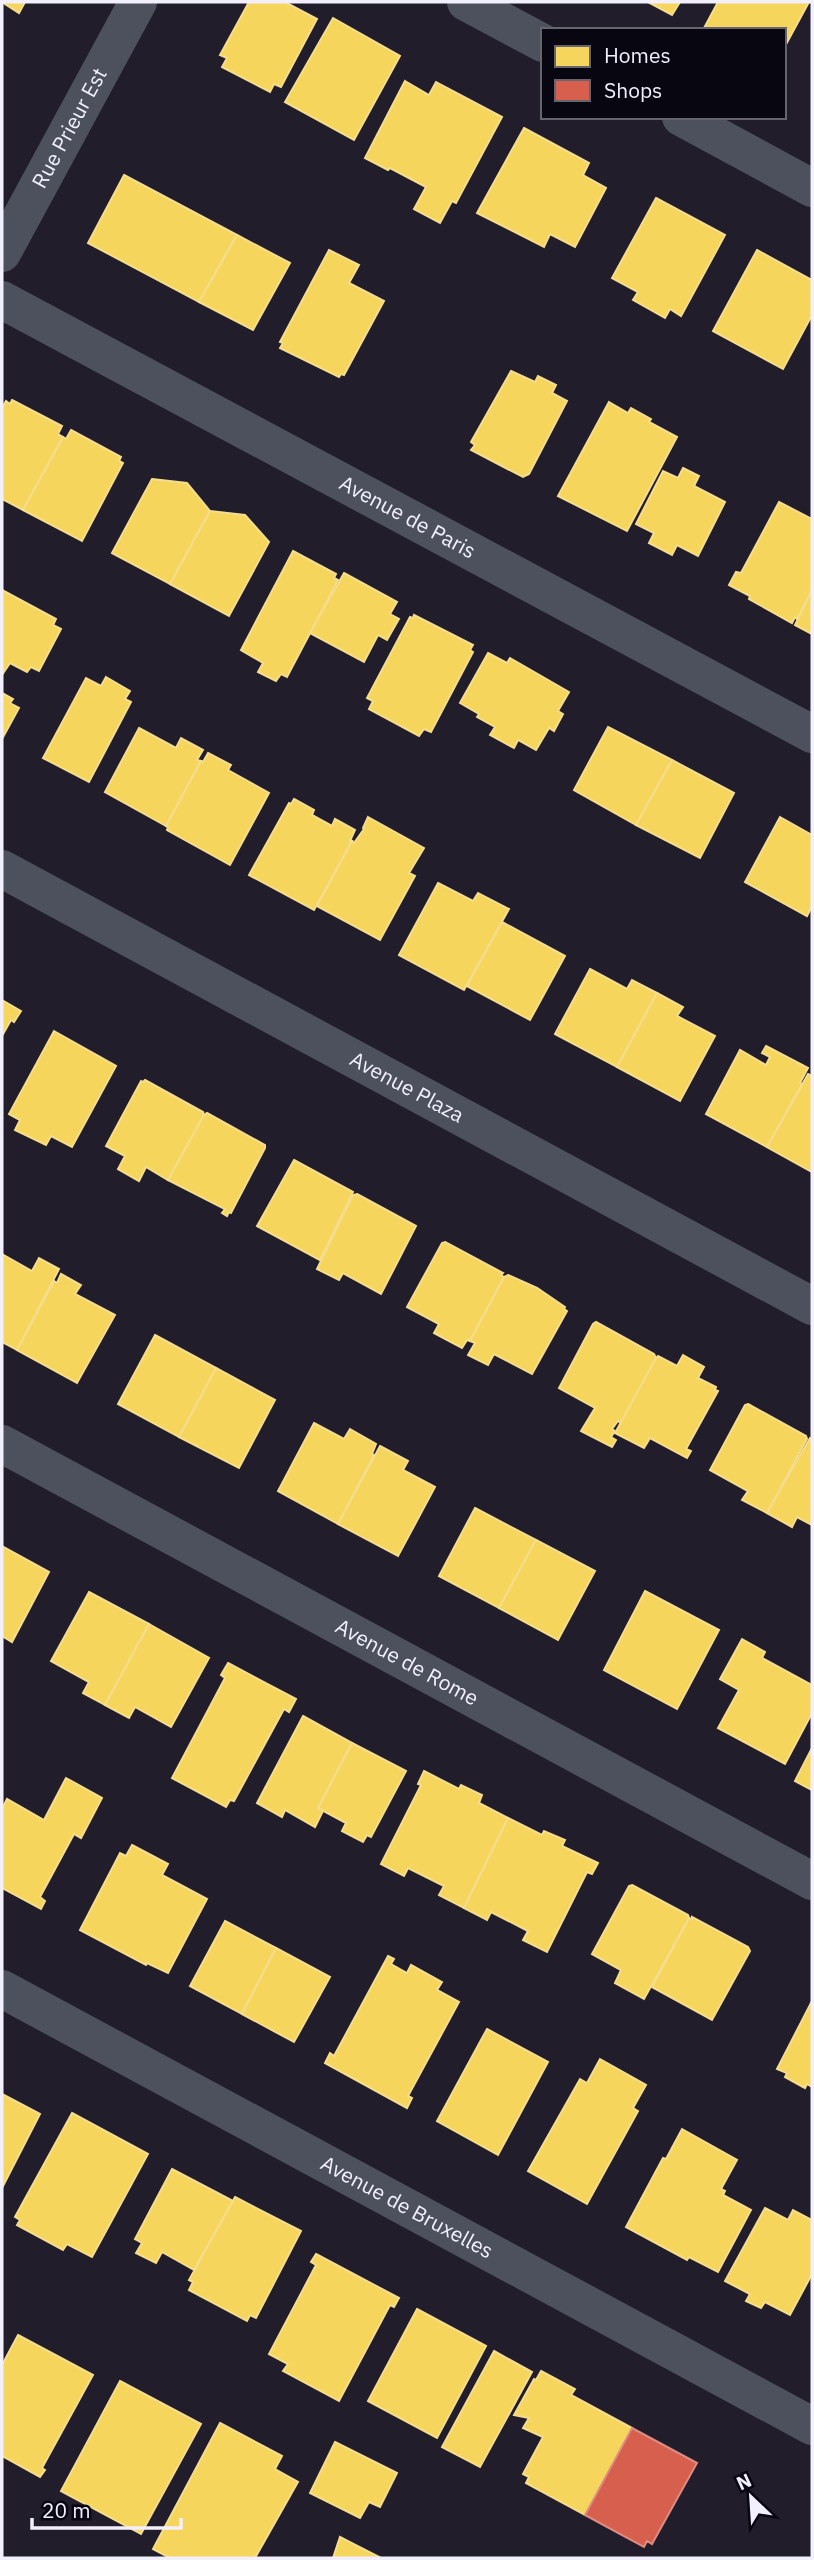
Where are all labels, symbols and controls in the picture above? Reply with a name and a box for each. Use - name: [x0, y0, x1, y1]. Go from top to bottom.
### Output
- legend: [541, 28, 786, 119]
- text: Homes: [604, 41, 671, 69]
- street label: Rue Prieur Est: [25, 62, 113, 193]
- text: Shops: [604, 76, 662, 104]
- street label: Avenue de Paris: [335, 468, 481, 564]
- street label: Avenue Plaza: [345, 1044, 469, 1129]
- street label: Avenue de Rome: [331, 1612, 484, 1712]
- street label: Avenue de Bruxelles: [316, 2149, 499, 2264]
- north arrow: [716, 2462, 786, 2532]
- text: N: [733, 2468, 755, 2495]
- scale bar: [32, 2486, 180, 2530]
- text: 20 m: [42, 2496, 91, 2524]

